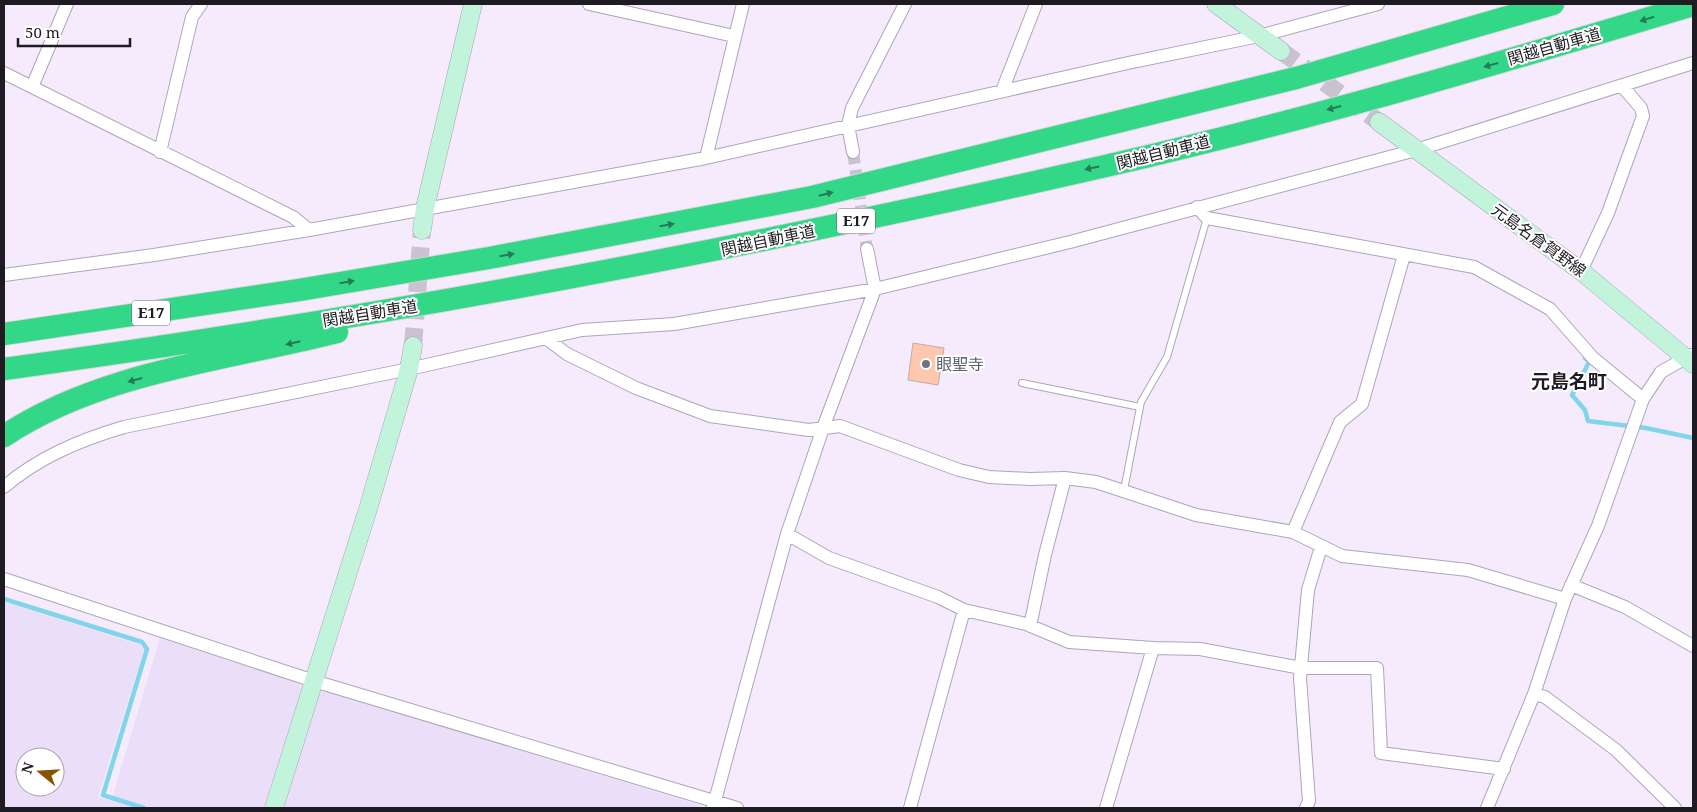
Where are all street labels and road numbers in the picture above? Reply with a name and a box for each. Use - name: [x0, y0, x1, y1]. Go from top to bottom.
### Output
- street label: 関越自動車道: [1505, 22, 1603, 70]
- street label: 関越自動車道: [1114, 130, 1212, 174]
- street label: 元島名倉賀野線: [1487, 198, 1591, 282]
- road number: E17: [837, 208, 875, 234]
- street label: 関越自動車道: [719, 219, 817, 261]
- street label: 関越自動車道: [321, 295, 419, 331]
- road number: E17: [132, 300, 170, 326]

